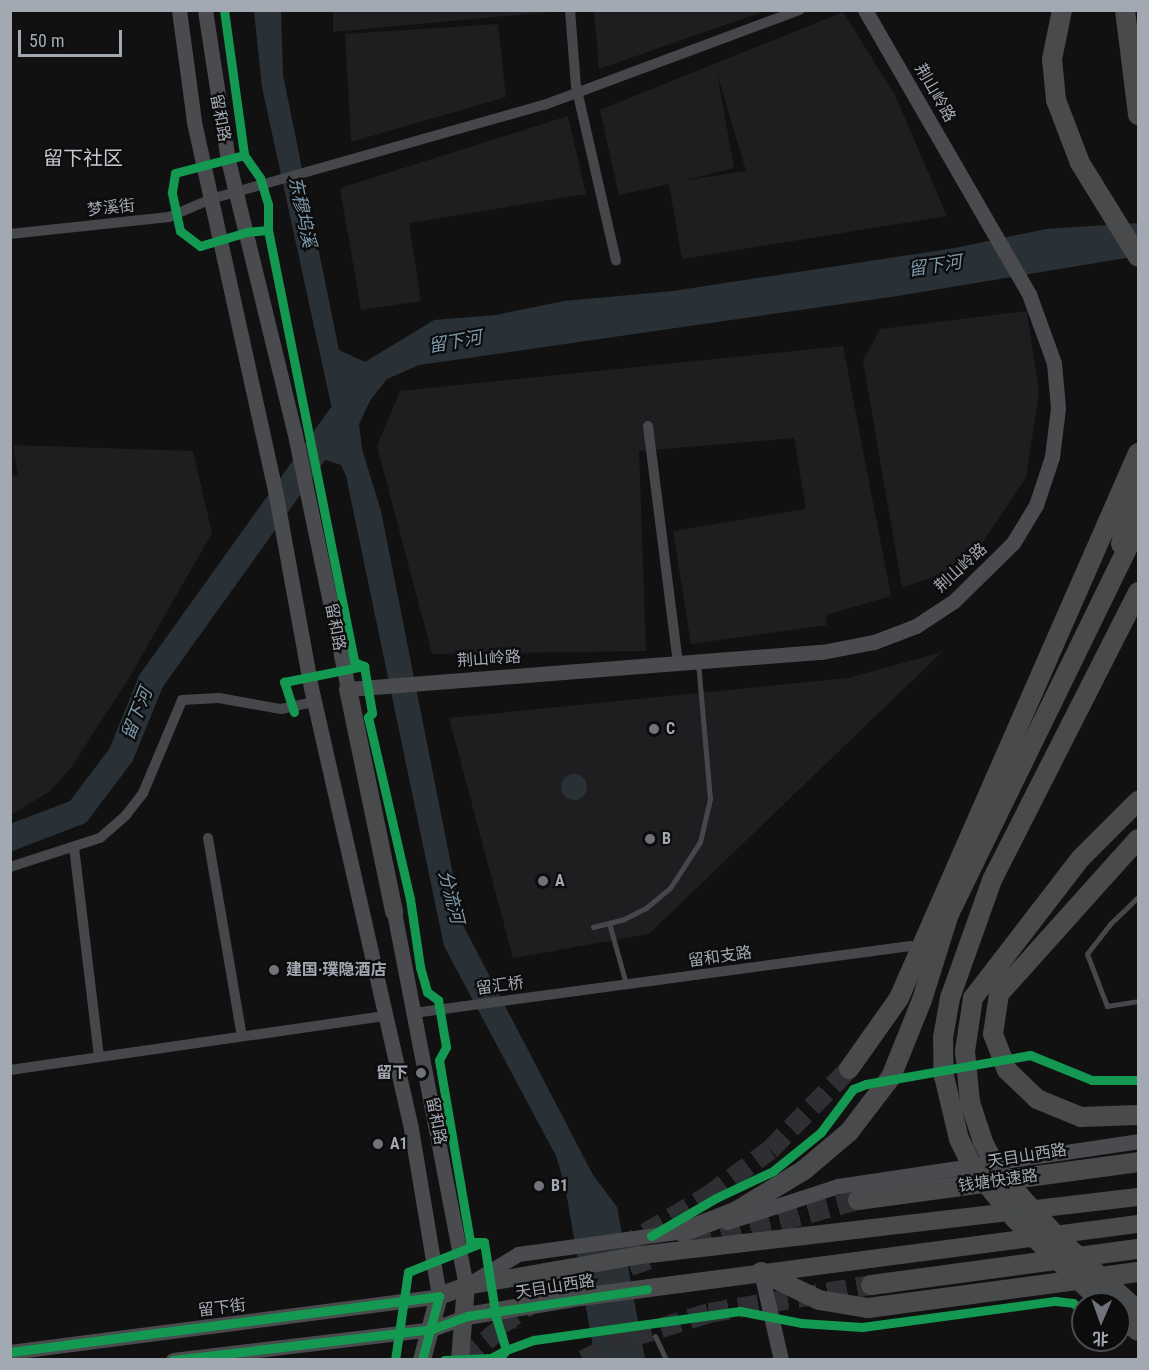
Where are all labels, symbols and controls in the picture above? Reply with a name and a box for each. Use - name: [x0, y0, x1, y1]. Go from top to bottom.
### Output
- scale bar: [21, 18, 124, 56]
- text: 50 m: [29, 30, 64, 51]
- street label: 荆山岭路: [911, 60, 959, 126]
- street label: 留和路: [206, 93, 234, 143]
- district label: 留下社区: [43, 146, 123, 170]
- water label: 东穆坞溪: [284, 175, 320, 249]
- street label: 梦溪街: [86, 196, 136, 220]
- water label: 留下河: [907, 251, 963, 281]
- water label: 留下河: [427, 327, 483, 357]
- street label: 荆山岭路: [931, 539, 991, 597]
- street label: 留和路: [321, 602, 349, 652]
- street label: 荆山岭路: [456, 647, 522, 671]
- water label: 留下河: [117, 685, 157, 743]
- place label: C: [666, 719, 675, 739]
- marker: C: [647, 722, 661, 736]
- place label: B: [662, 829, 671, 849]
- marker: B: [643, 832, 657, 846]
- water label: 分流河: [434, 868, 468, 926]
- place label: A: [555, 871, 565, 891]
- marker: A: [536, 874, 550, 888]
- street label: 留和支路: [687, 943, 753, 971]
- place label: 建国·璞隐酒店: [286, 960, 387, 980]
- marker: 建国·璞隐酒店: [267, 963, 281, 977]
- street label: 留汇桥: [475, 973, 525, 999]
- place label: 留下: [376, 1063, 408, 1083]
- marker: 留下: [412, 1064, 430, 1082]
- street label: 留和路: [422, 1096, 450, 1146]
- place label: A1: [390, 1134, 408, 1154]
- marker: A1: [371, 1137, 385, 1151]
- street label: 天目山西路: [986, 1140, 1068, 1172]
- street label: 钱塘快速路: [957, 1166, 1039, 1196]
- place label: B1: [551, 1176, 568, 1196]
- marker: B1: [532, 1179, 546, 1193]
- street label: 天目山西路: [514, 1271, 596, 1303]
- north arrow: [1071, 1292, 1131, 1352]
- street label: 留下街: [197, 1296, 247, 1320]
- text: 北: [1092, 1329, 1109, 1348]

